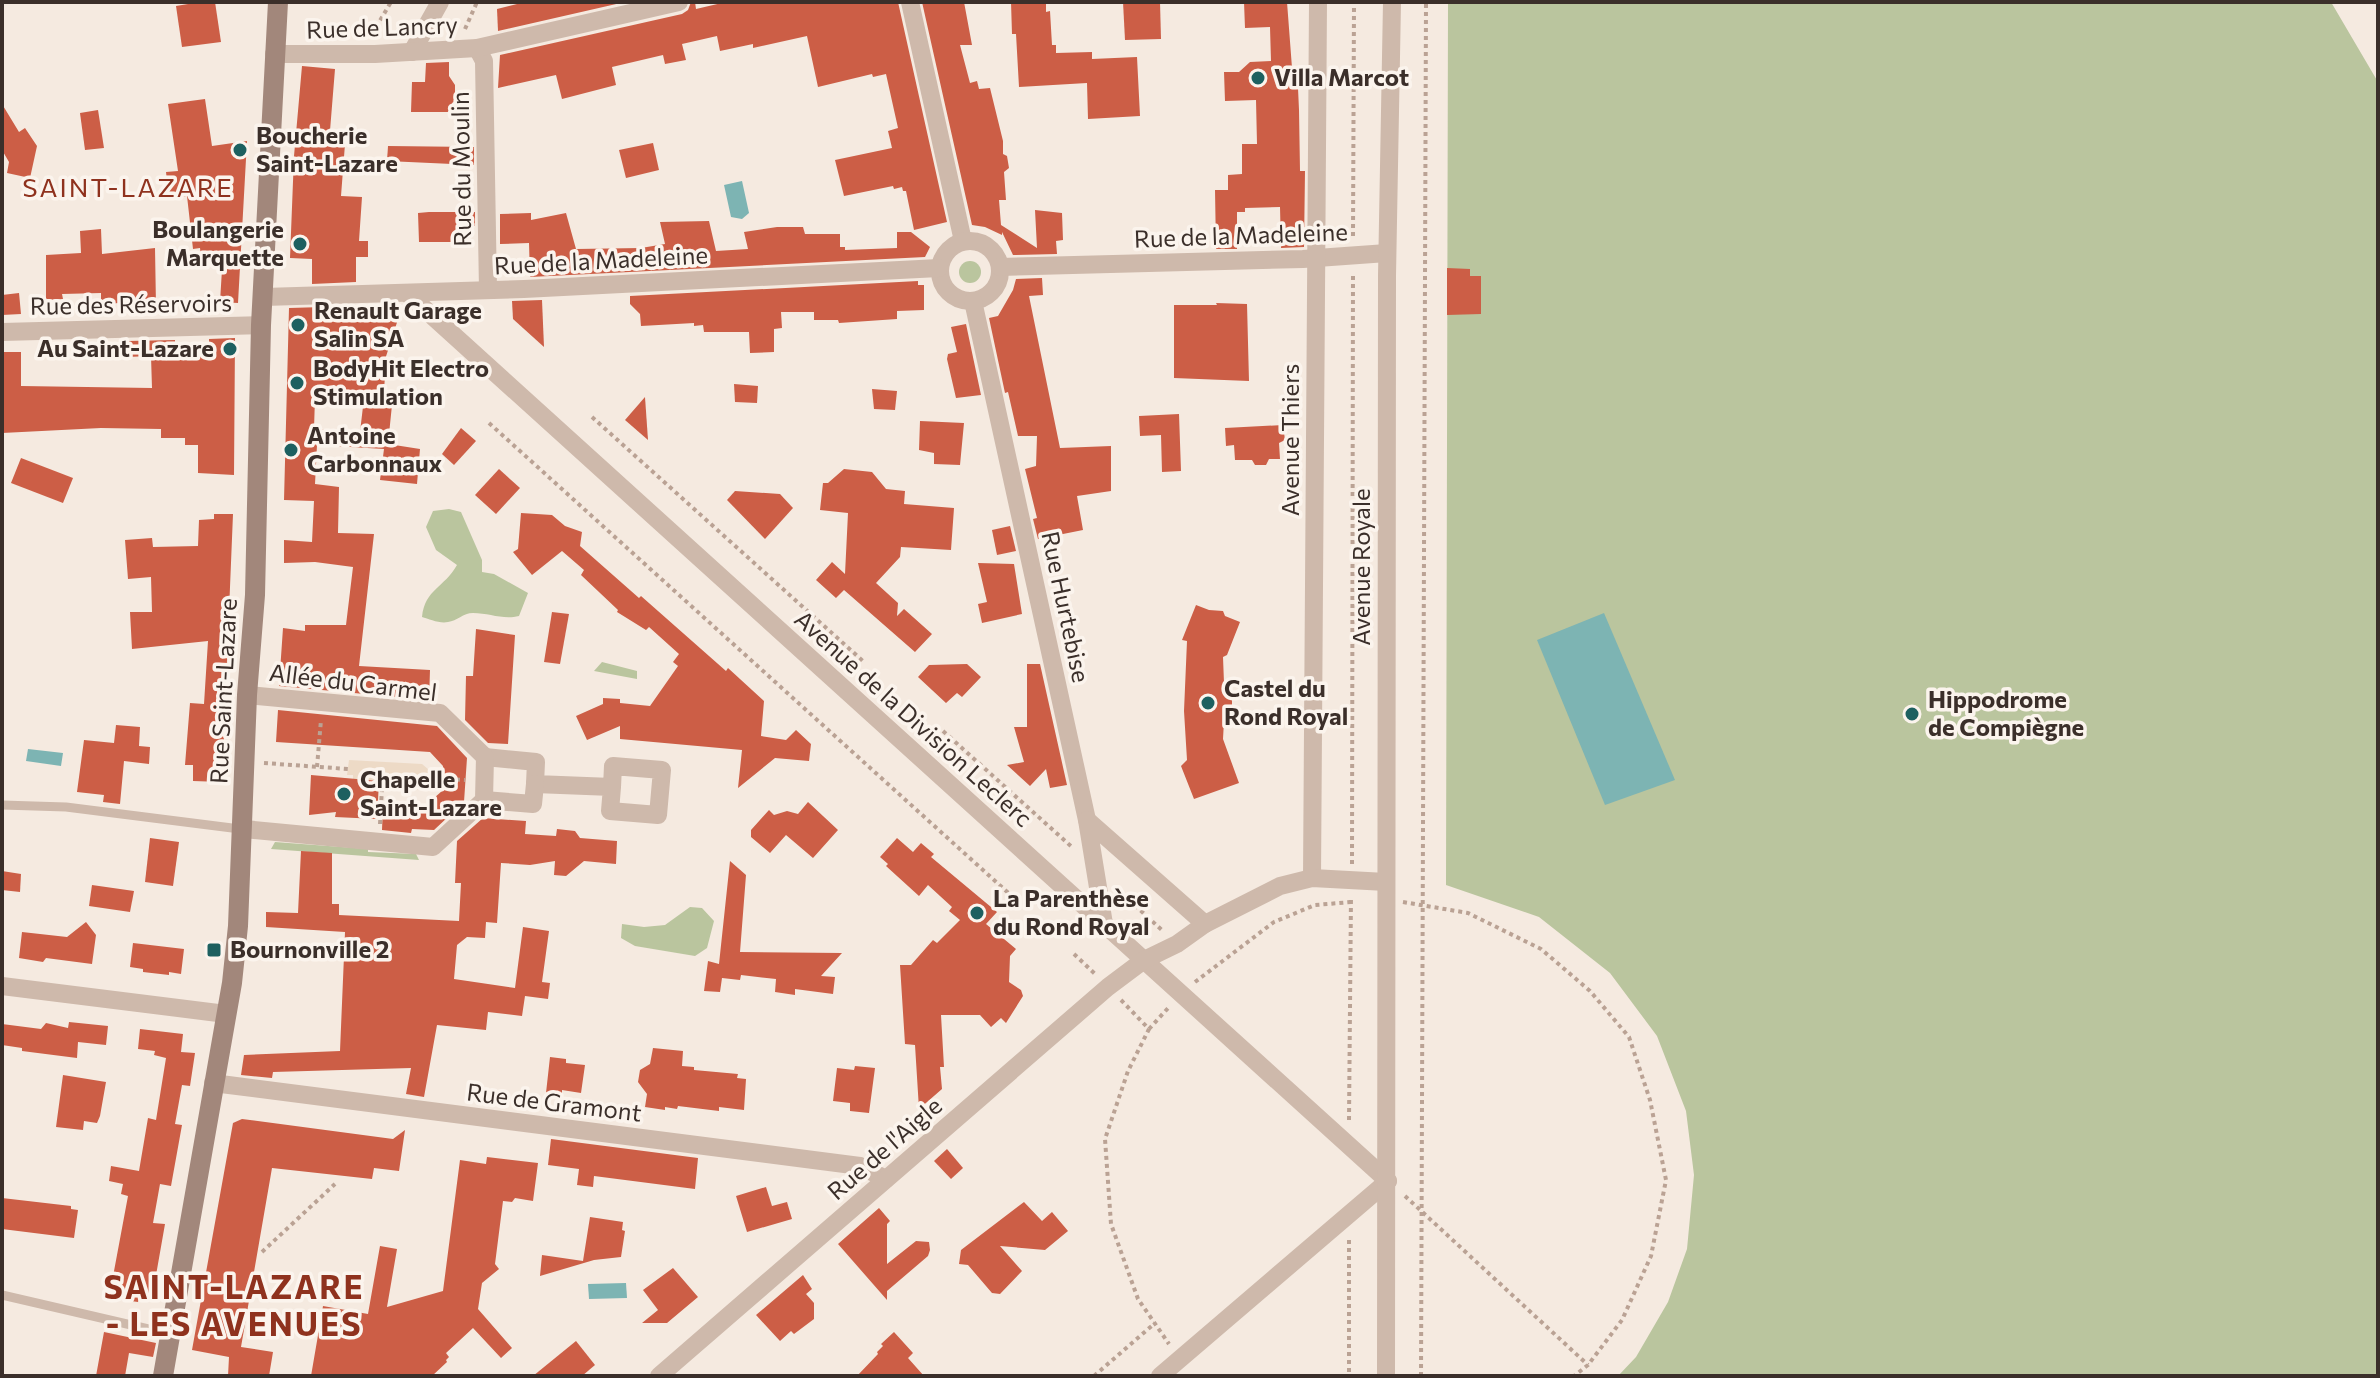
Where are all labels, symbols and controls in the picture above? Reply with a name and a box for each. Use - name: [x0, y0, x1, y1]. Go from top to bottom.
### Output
- street label: Rue de Lancry: [306, 9, 458, 44]
- place label: Villa Marcot: [1274, 62, 1409, 91]
- marker: Villa Marcot: [1249, 69, 1267, 87]
- street label: Rue du Moulin: [445, 91, 476, 247]
- place label: Boucherie Saint-Lazare: [256, 120, 398, 177]
- marker: Boucherie Saint-Lazare: [231, 141, 249, 159]
- district label: SAINT-LAZARE: [22, 171, 234, 202]
- place label: Boulangerie Marquette: [152, 214, 284, 271]
- street label: Rue de la Madeleine: [1133, 216, 1348, 253]
- marker: Boulangerie Marquette: [291, 235, 309, 253]
- street label: Rue de la Madeleine: [493, 239, 709, 280]
- street label: Rue des Réservoirs: [30, 287, 232, 320]
- place label: Renault Garage Salin SA: [314, 295, 482, 352]
- marker: Renault Garage Salin SA: [289, 316, 307, 334]
- place label: Au Saint-Lazare: [37, 333, 214, 362]
- marker: Au Saint-Lazare: [221, 340, 239, 358]
- place label: BodyHit Electro Stimulation: [313, 353, 489, 410]
- street label: Avenue Thiers: [1275, 364, 1304, 516]
- marker: BodyHit Electro Stimulation: [288, 374, 306, 392]
- place label: Antoine Carbonnaux: [307, 420, 443, 477]
- marker: Antoine Carbonnaux: [282, 441, 300, 459]
- street label: Avenue Royale: [1346, 488, 1375, 646]
- street label: Rue Hurtebise: [1036, 528, 1097, 685]
- street label: Rue Saint-Lazare: [203, 597, 242, 784]
- street label: Avenue de la Division Leclerc: [789, 604, 1039, 832]
- street label: Allée du Carmel: [268, 657, 439, 706]
- place label: Castel du Rond Royal: [1224, 673, 1348, 730]
- place label: Hippodrome de Compiègne: [1928, 684, 2084, 741]
- marker: Castel du Rond Royal: [1199, 694, 1217, 712]
- marker: Hippodrome de Compiègne: [1903, 705, 1921, 723]
- place label: Chapelle Saint-Lazare: [360, 764, 502, 821]
- marker: Chapelle Saint-Lazare: [335, 785, 353, 803]
- place label: La Parenthèse du Rond Royal: [993, 883, 1150, 940]
- marker: La Parenthèse du Rond Royal: [968, 904, 986, 922]
- place label: Bournonville 2: [230, 934, 389, 963]
- marker: Bournonville 2: [205, 941, 223, 959]
- street label: Rue de Gramont: [465, 1076, 643, 1127]
- street label: Rue de l'Aigle: [821, 1090, 947, 1205]
- district label: SAINT-LAZARE - LES AVENUES: [103, 1266, 365, 1343]

